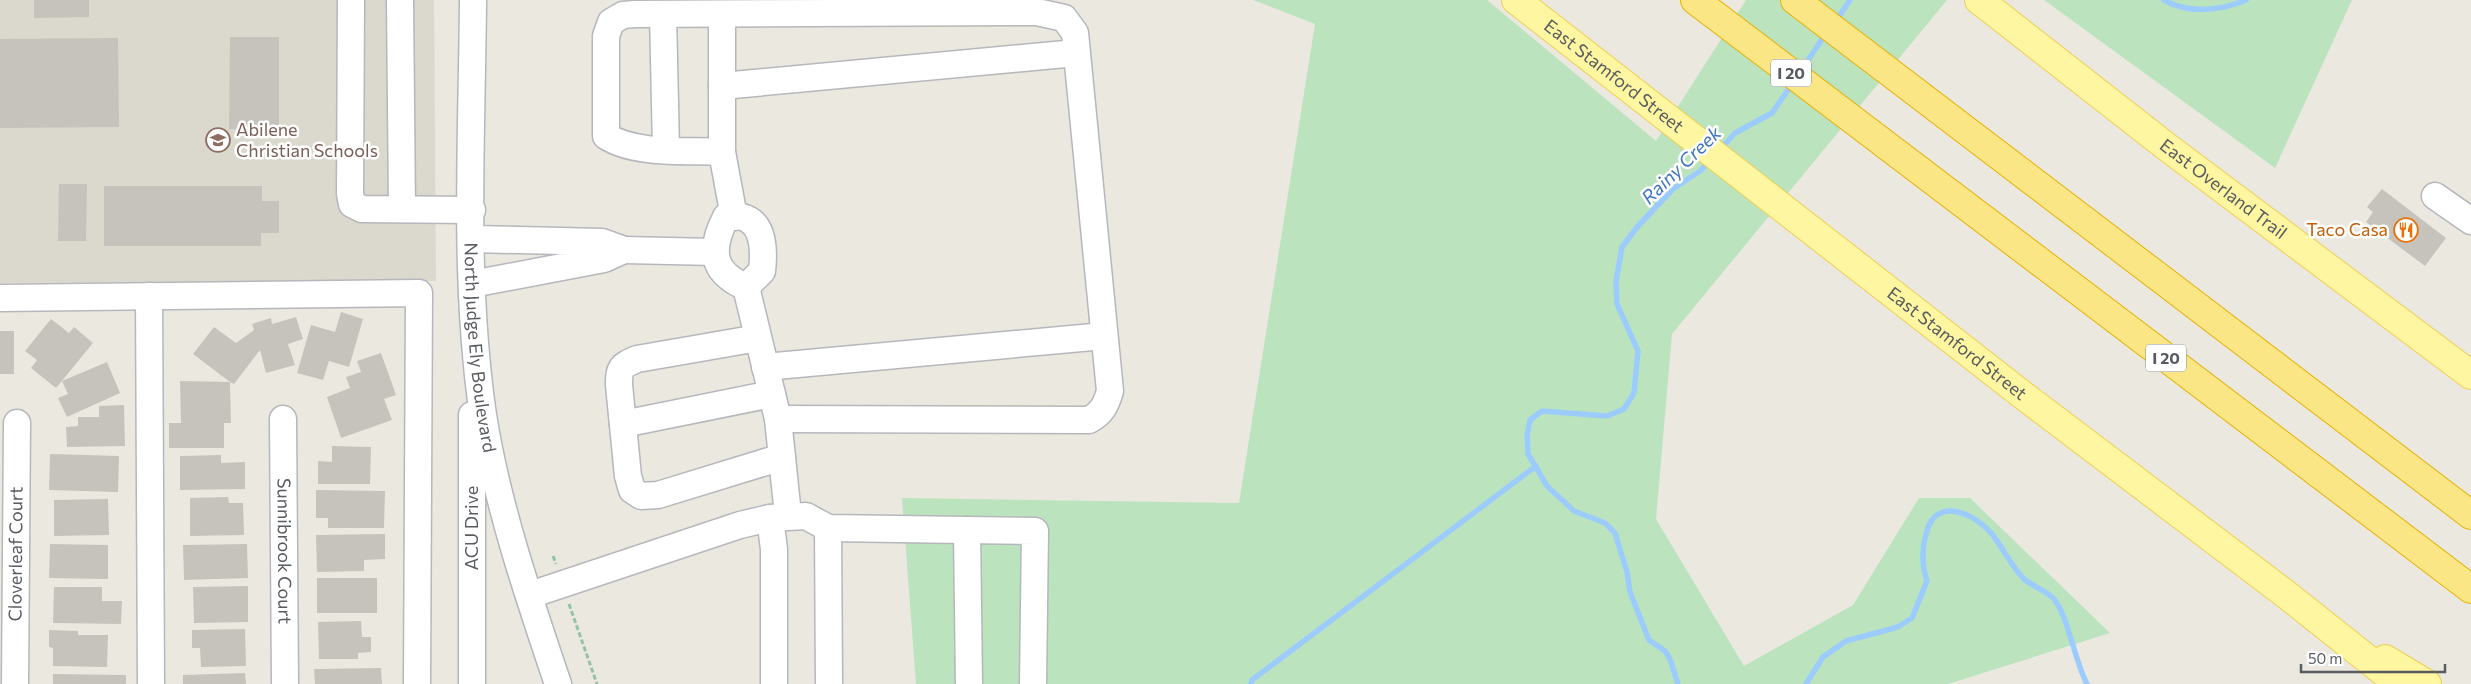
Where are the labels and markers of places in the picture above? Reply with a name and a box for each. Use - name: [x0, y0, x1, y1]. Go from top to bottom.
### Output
- place label: Abilene Christian Schools: [236, 118, 378, 161]
- school or university icon: Abilene Christian Schools: [205, 127, 231, 153]
- restaurant icon: Taco Casa: [2393, 217, 2419, 243]
- place label: Taco Casa: [2306, 218, 2388, 240]

